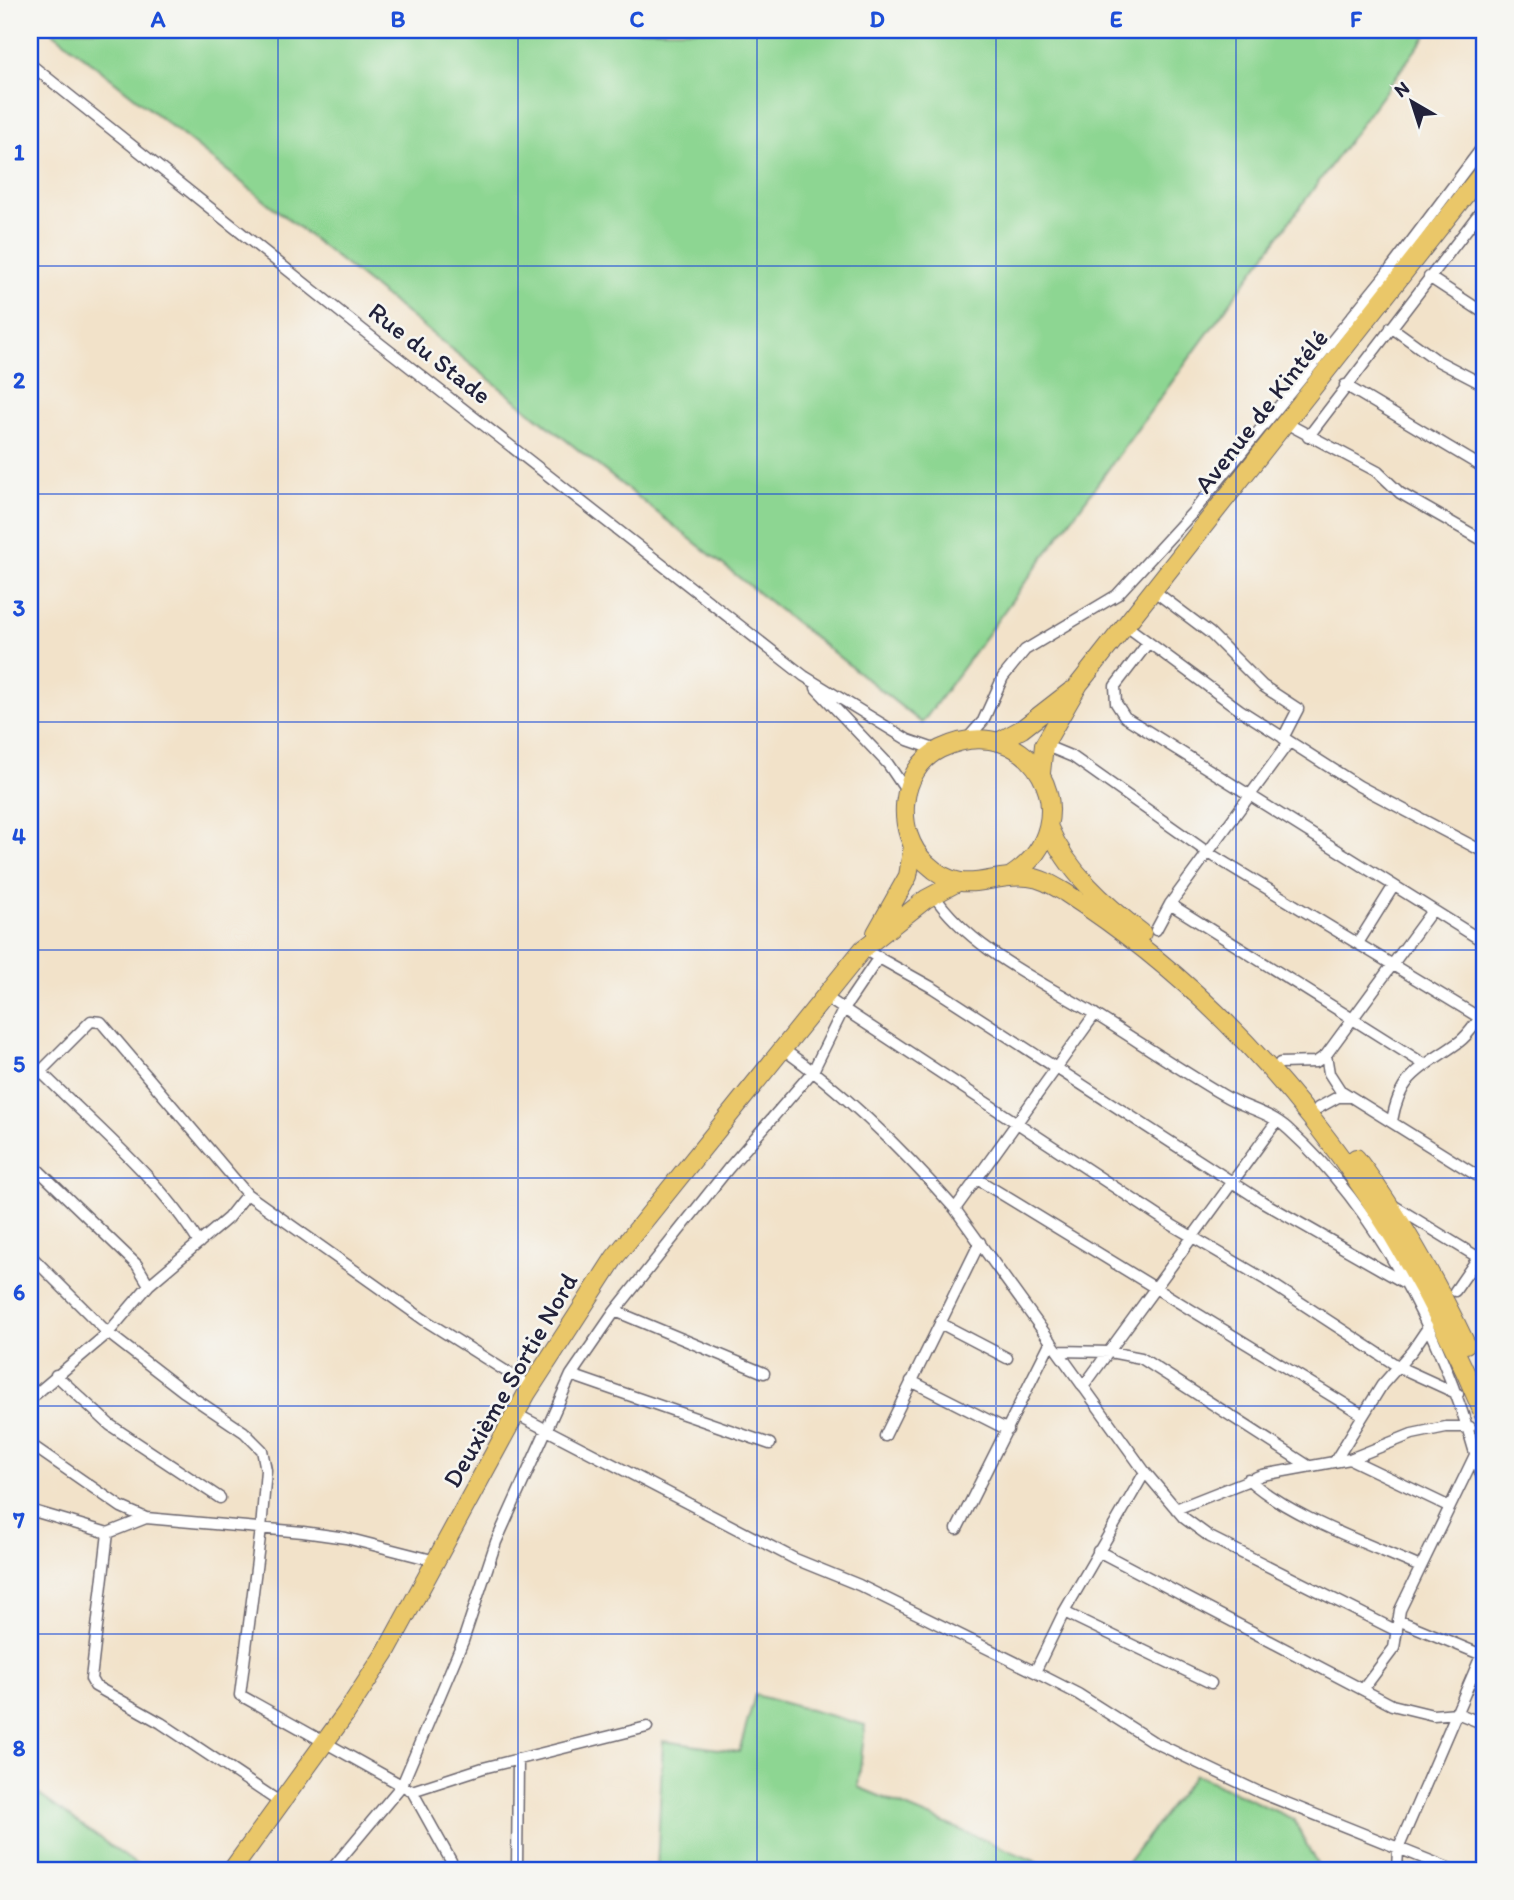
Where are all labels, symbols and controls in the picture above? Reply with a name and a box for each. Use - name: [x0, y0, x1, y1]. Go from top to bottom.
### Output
- text: A: [150, 5, 166, 33]
- text: B: [391, 5, 406, 33]
- text: C: [630, 5, 645, 33]
- text: D: [869, 5, 885, 33]
- text: E: [1110, 5, 1123, 33]
- text: F: [1350, 5, 1363, 33]
- north arrow: [1378, 66, 1448, 136]
- text: N: [1389, 76, 1414, 102]
- text: 1: [14, 138, 25, 166]
- street label: Rue du Stade: [362, 295, 498, 411]
- street label: Avenue de Kintélé: [1187, 323, 1335, 499]
- text: 2: [13, 366, 26, 394]
- text: 3: [13, 594, 26, 622]
- text: 4: [12, 822, 26, 850]
- text: 5: [13, 1050, 25, 1078]
- street label: Deuxième Sortie Nord: [436, 1267, 584, 1493]
- text: 6: [13, 1278, 25, 1306]
- text: 7: [12, 1506, 25, 1534]
- text: 8: [13, 1734, 26, 1762]

